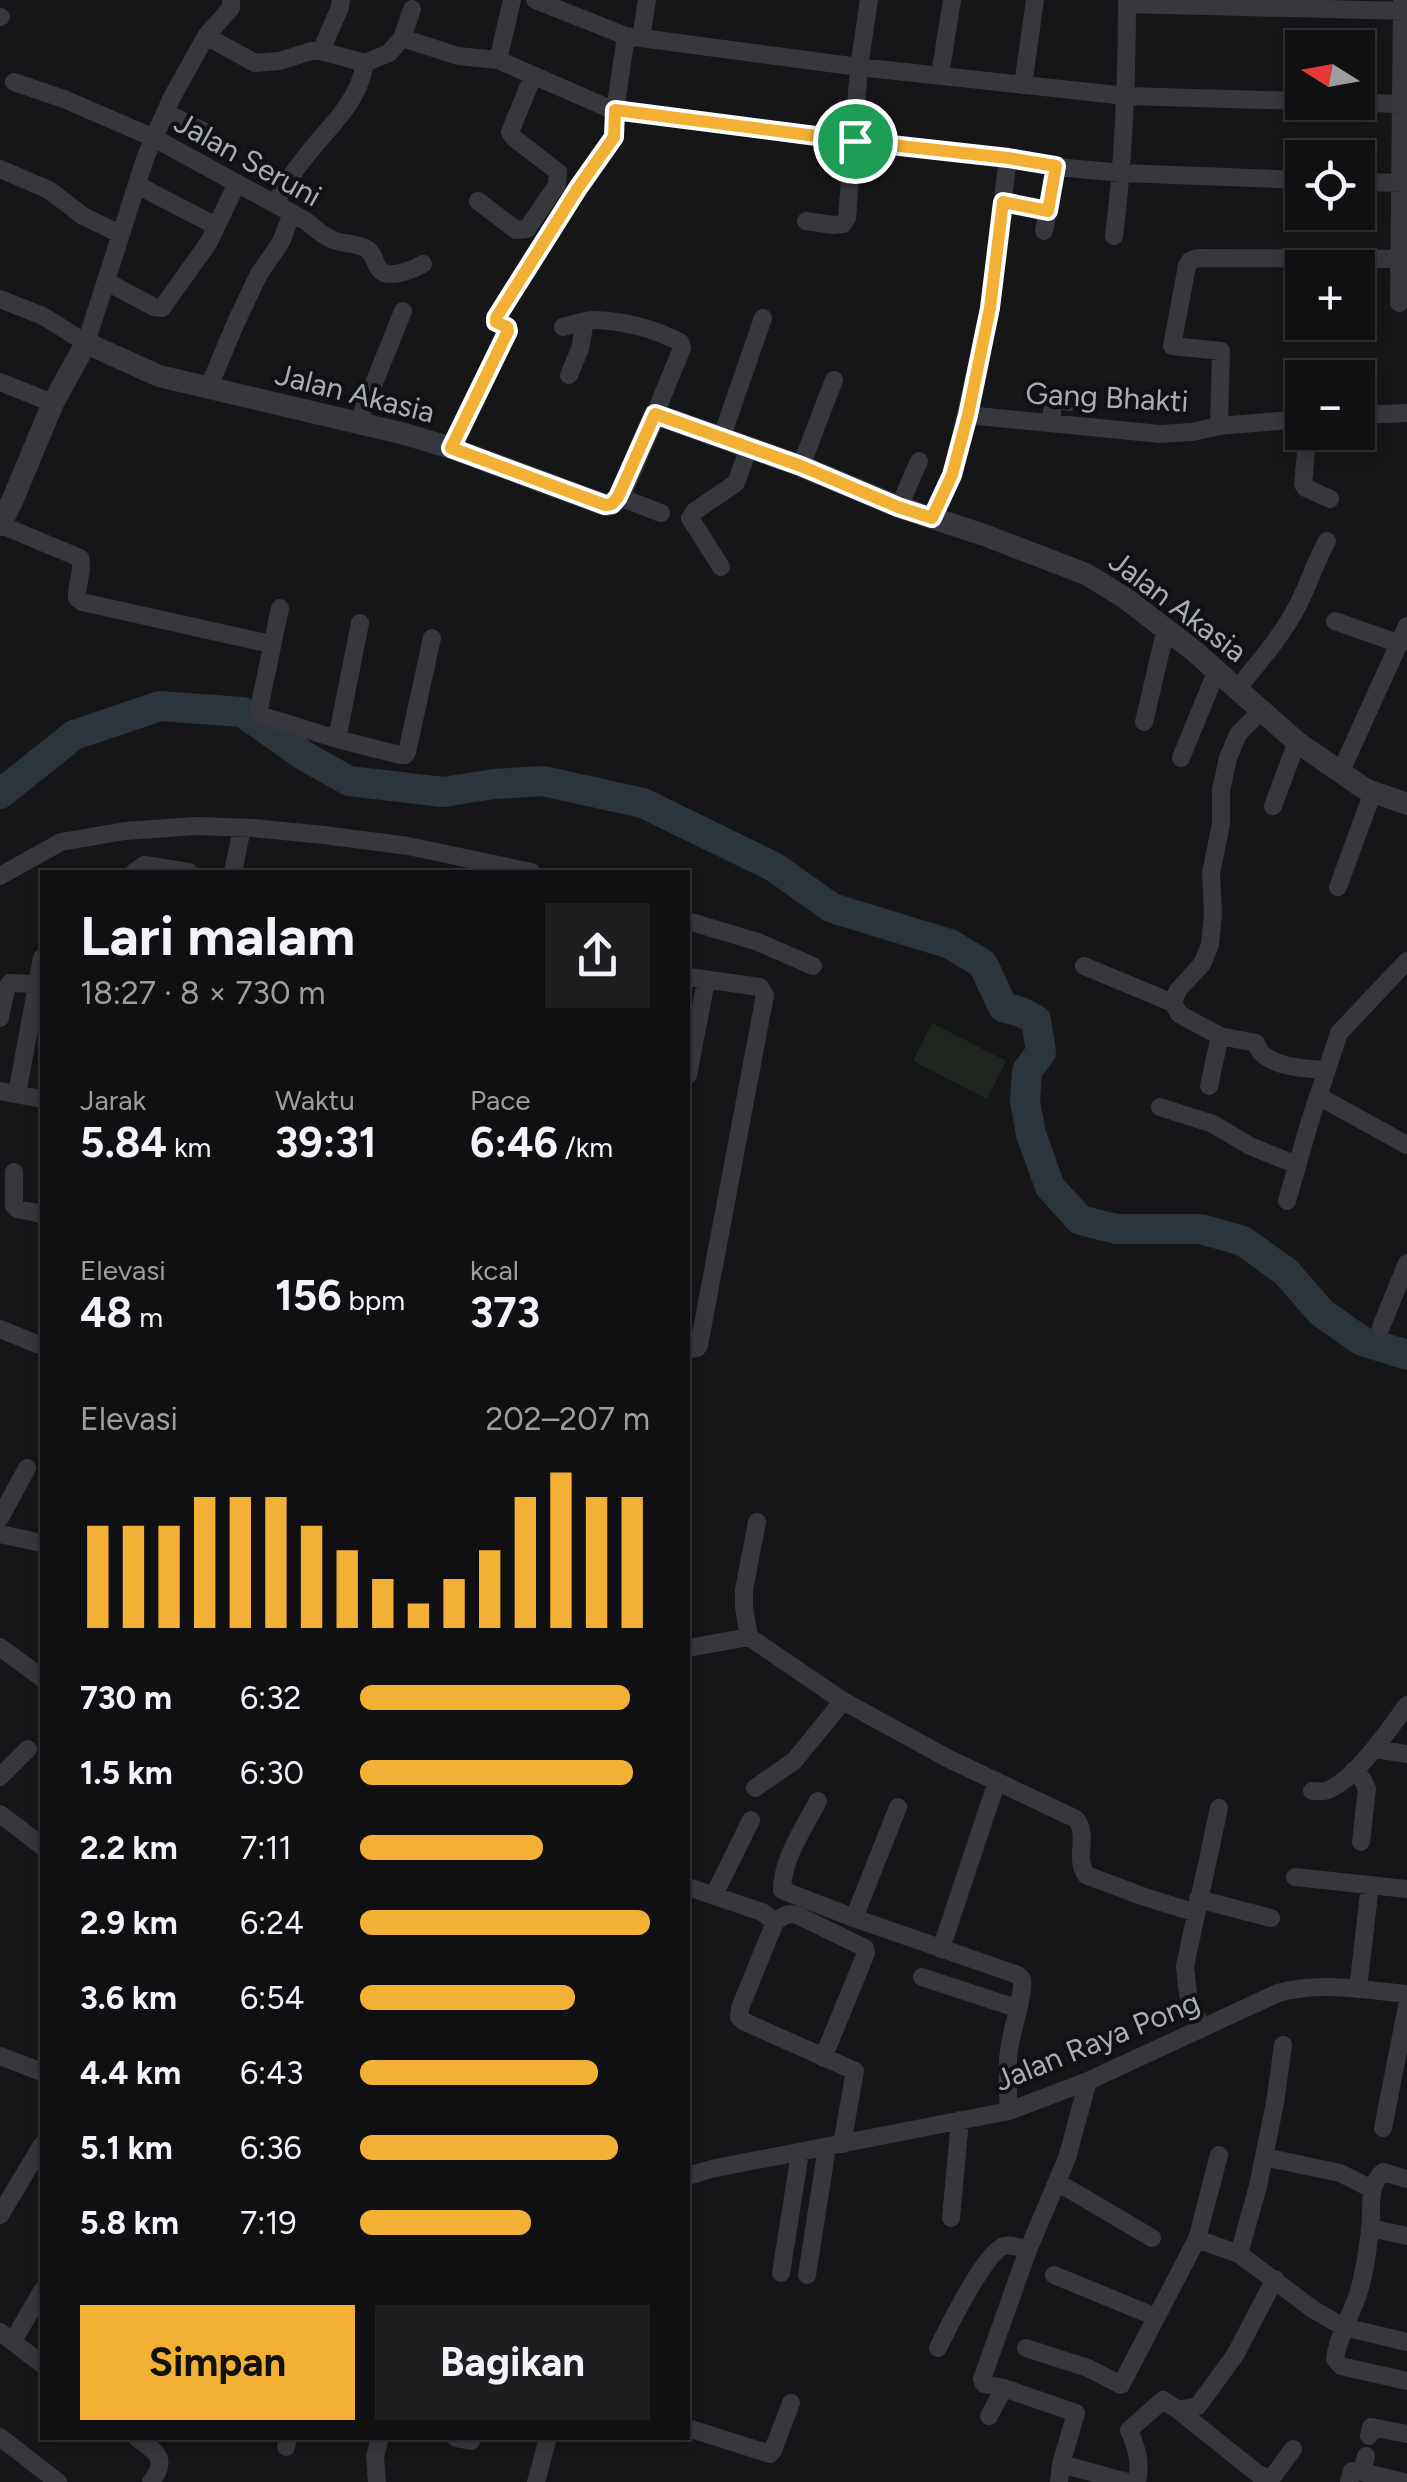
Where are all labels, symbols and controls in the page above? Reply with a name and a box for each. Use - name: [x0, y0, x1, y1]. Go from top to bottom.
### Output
- north arrow: [1285, 30, 1375, 120]
- map controls: [1285, 30, 1375, 450]
- pin: [813, 99, 898, 184]
- street label: Jalan Seruni: [168, 104, 328, 214]
- icon: arrive: [828, 114, 883, 169]
- button: locate: [1285, 140, 1375, 230]
- button: +: [1285, 250, 1375, 340]
- street label: Jalan Akasia: [272, 355, 438, 431]
- button: −: [1285, 360, 1375, 450]
- street label: Gang Bhakti: [1025, 374, 1189, 420]
- street label: Jalan Akasia: [1102, 542, 1254, 670]
- text: Lari malam: [80, 903, 355, 969]
- button: share: [545, 903, 650, 1008]
- text: 18:27 · 8 × 730 m: [80, 974, 326, 1012]
- text: Jarak: [80, 1083, 146, 1117]
- text: Waktu: [275, 1083, 355, 1117]
- text: Pace: [470, 1083, 531, 1117]
- text: 5.84: [80, 1117, 167, 1168]
- text: 39:31: [275, 1117, 376, 1168]
- text: 6:46: [470, 1117, 558, 1168]
- text: km: [167, 1130, 211, 1164]
- text: /km: [558, 1130, 613, 1164]
- text: Elevasi: [80, 1253, 166, 1287]
- text: kcal: [470, 1253, 519, 1287]
- text: 156: [275, 1270, 342, 1321]
- text: bpm: [342, 1283, 405, 1317]
- text: 48: [80, 1287, 132, 1338]
- text: 373: [470, 1287, 540, 1338]
- text: m: [132, 1300, 163, 1334]
- text: Elevasi: [80, 1400, 178, 1438]
- text: 202–207 m: [485, 1400, 650, 1438]
- text: 730 m: [80, 1679, 172, 1717]
- text: 6:32: [240, 1679, 302, 1717]
- text: 1.5 km: [80, 1754, 173, 1792]
- text: 6:30: [240, 1754, 304, 1792]
- text: 2.2 km: [80, 1829, 178, 1867]
- text: 7:11: [240, 1829, 292, 1867]
- text: 2.9 km: [80, 1904, 178, 1942]
- text: 6:24: [240, 1904, 304, 1942]
- text: 3.6 km: [80, 1979, 177, 2017]
- text: 6:54: [240, 1979, 304, 2017]
- street label: Jalan Raya Pong: [989, 1983, 1205, 2099]
- text: 4.4 km: [80, 2054, 181, 2092]
- text: 6:43: [240, 2054, 304, 2092]
- text: 5.1 km: [80, 2129, 173, 2167]
- text: 6:36: [240, 2129, 302, 2167]
- text: 5.8 km: [80, 2204, 179, 2242]
- text: 7:19: [240, 2204, 297, 2242]
- button: Simpan: [80, 2305, 355, 2420]
- button: Bagikan: [375, 2305, 650, 2420]

